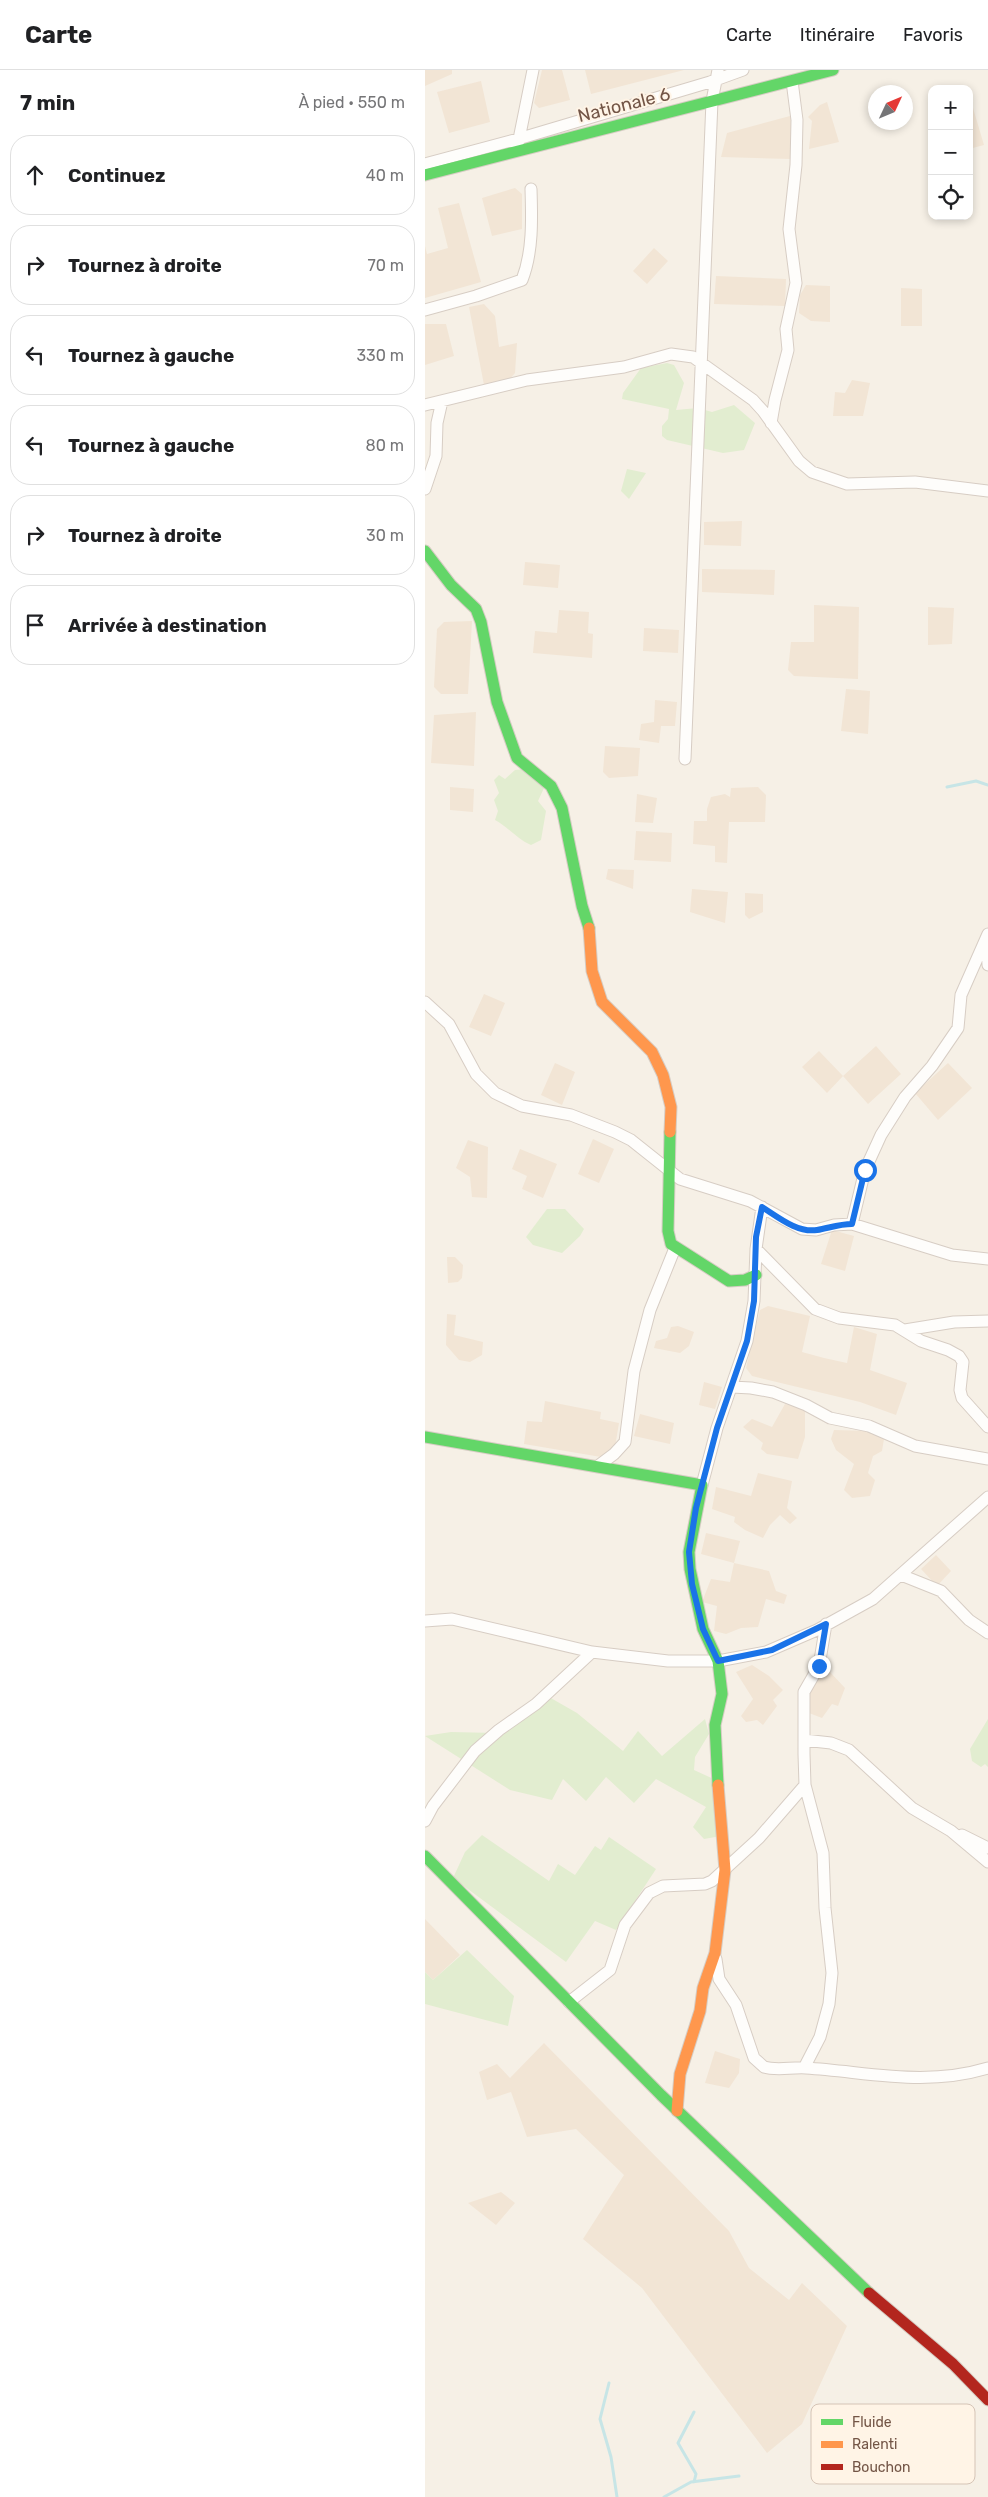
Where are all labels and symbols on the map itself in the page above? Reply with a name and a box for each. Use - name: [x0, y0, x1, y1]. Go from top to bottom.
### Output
- street label: Nationale 6: [575, 83, 673, 127]
- north arrow: [868, 85, 913, 130]
- route start: [854, 1159, 877, 1182]
- route end: [808, 1655, 831, 1678]
- legend: [811, 2404, 975, 2484]
- text: Fluide: [852, 2414, 892, 2431]
- text: Ralenti: [852, 2436, 897, 2453]
- text: Bouchon: [852, 2459, 911, 2476]

